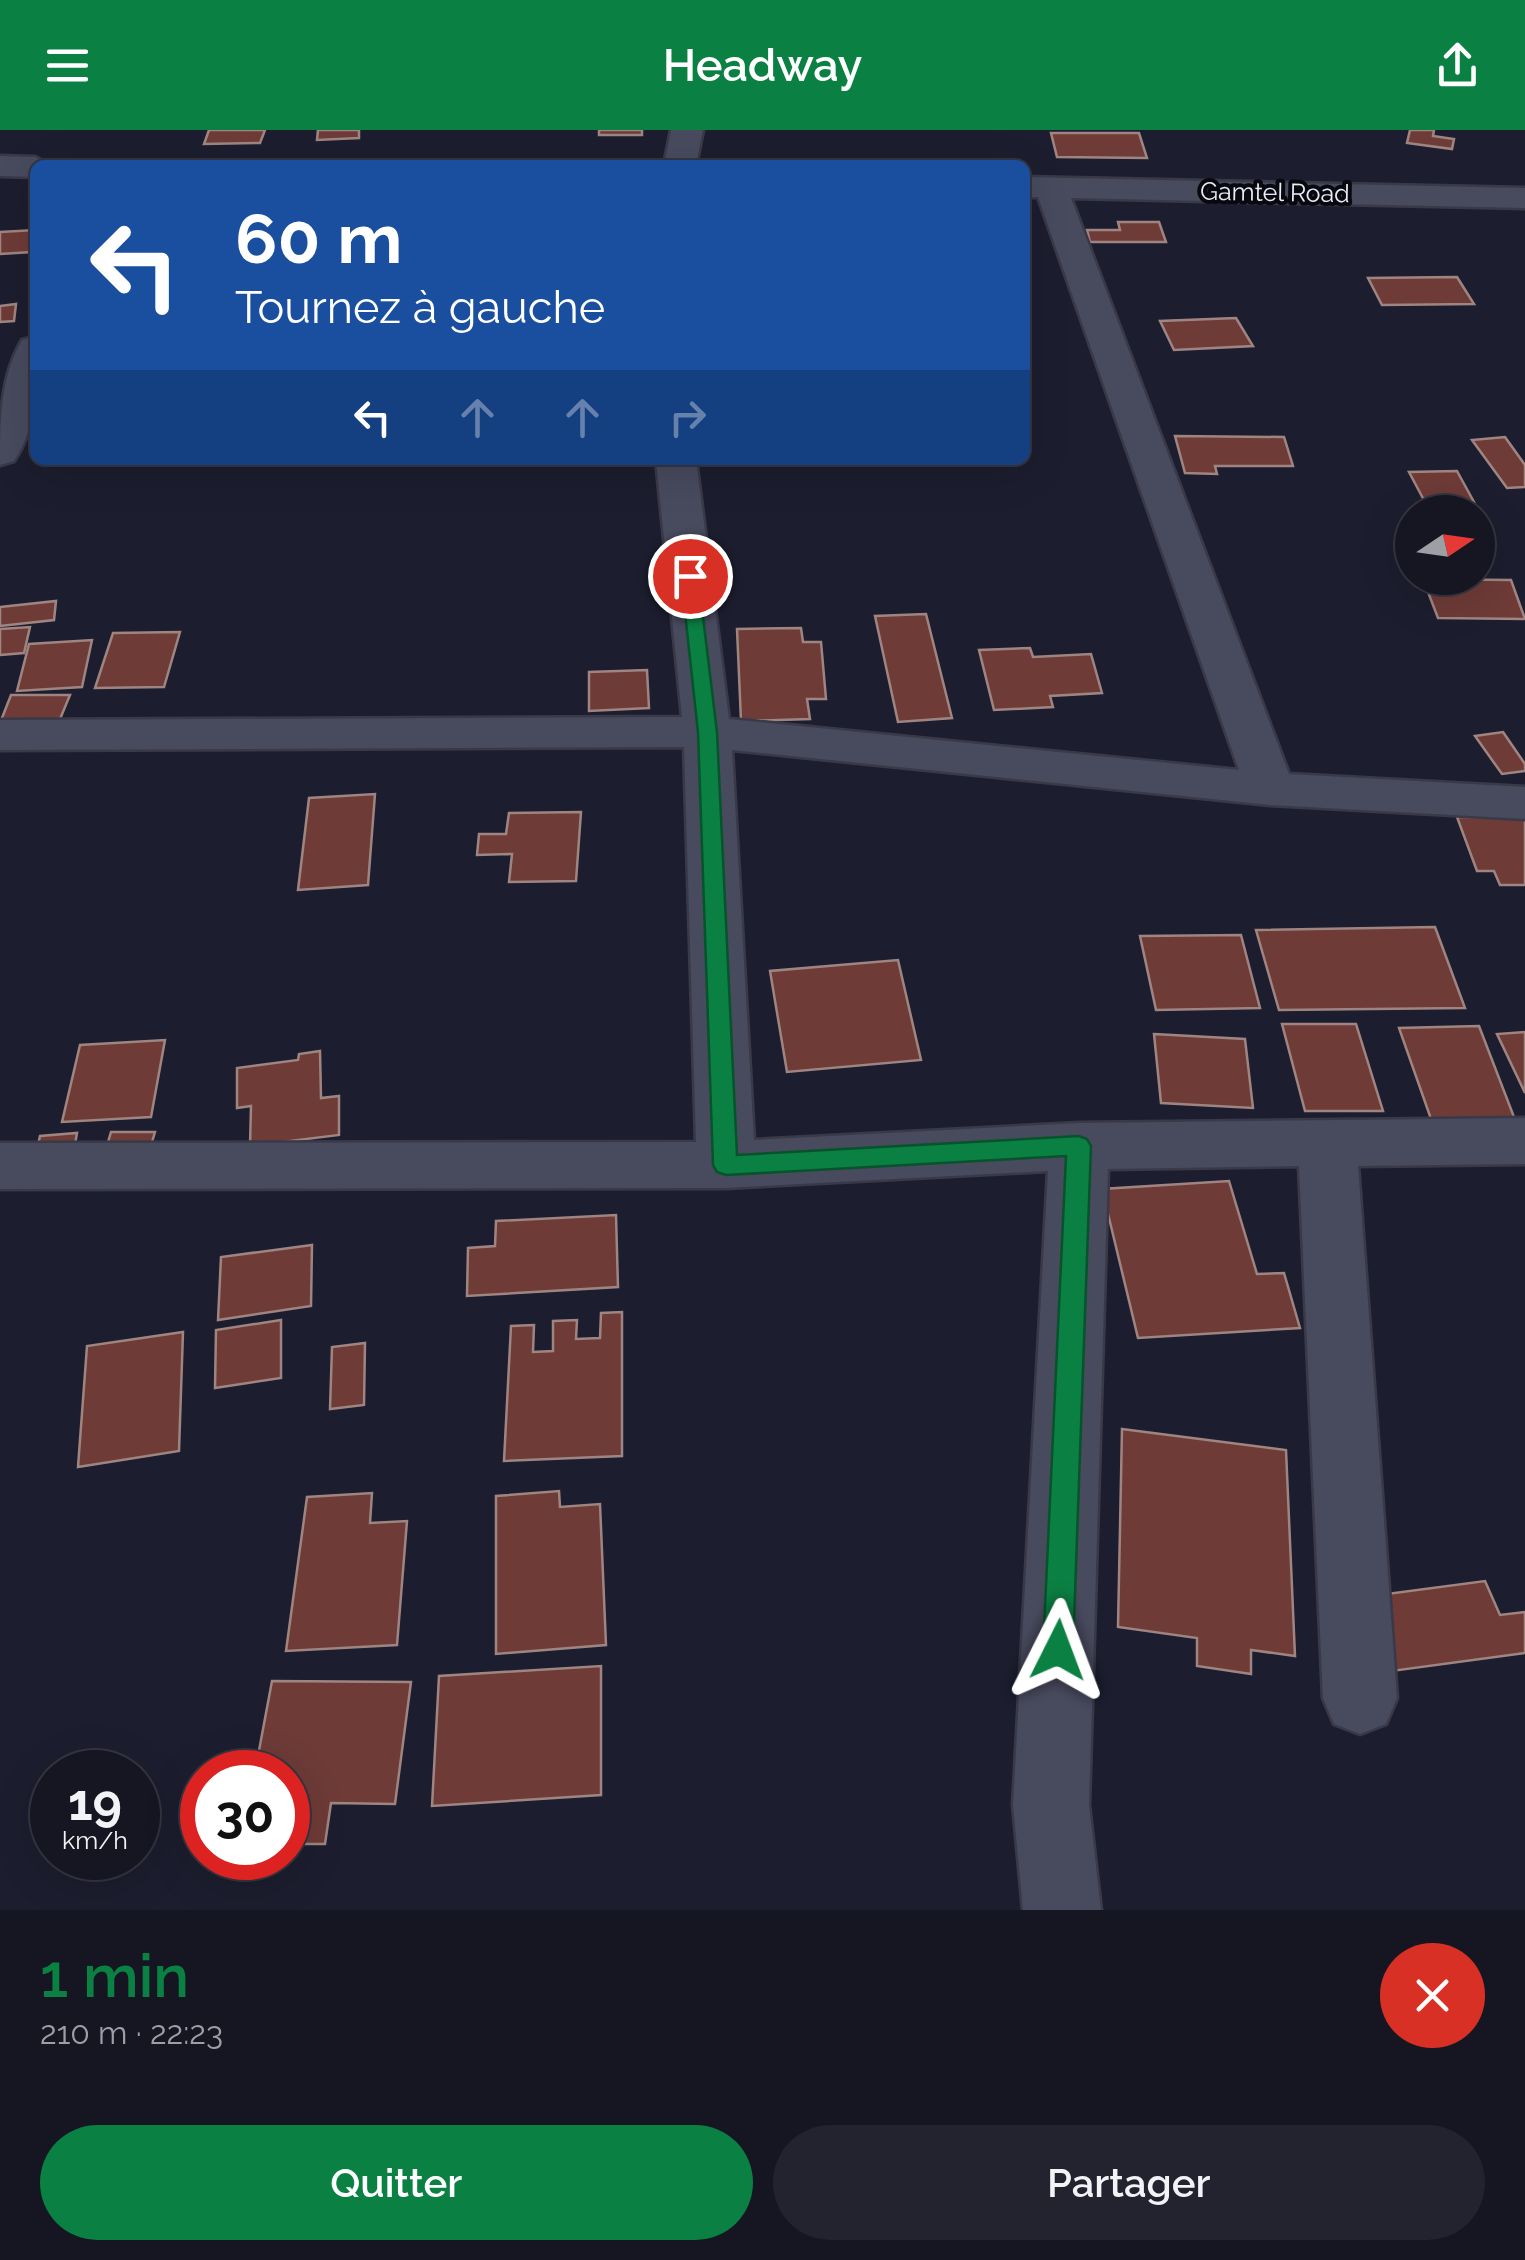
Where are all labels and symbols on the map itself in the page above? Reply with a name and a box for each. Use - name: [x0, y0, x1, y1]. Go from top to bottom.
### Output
- street label: Gamtel Road: [1200, 176, 1350, 208]
- north arrow: [1395, 495, 1495, 595]
- pin: [648, 534, 733, 619]
- position arrow: [1006, 1598, 1110, 1702]
- speed limit sign: 30: [180, 1750, 310, 1880]

